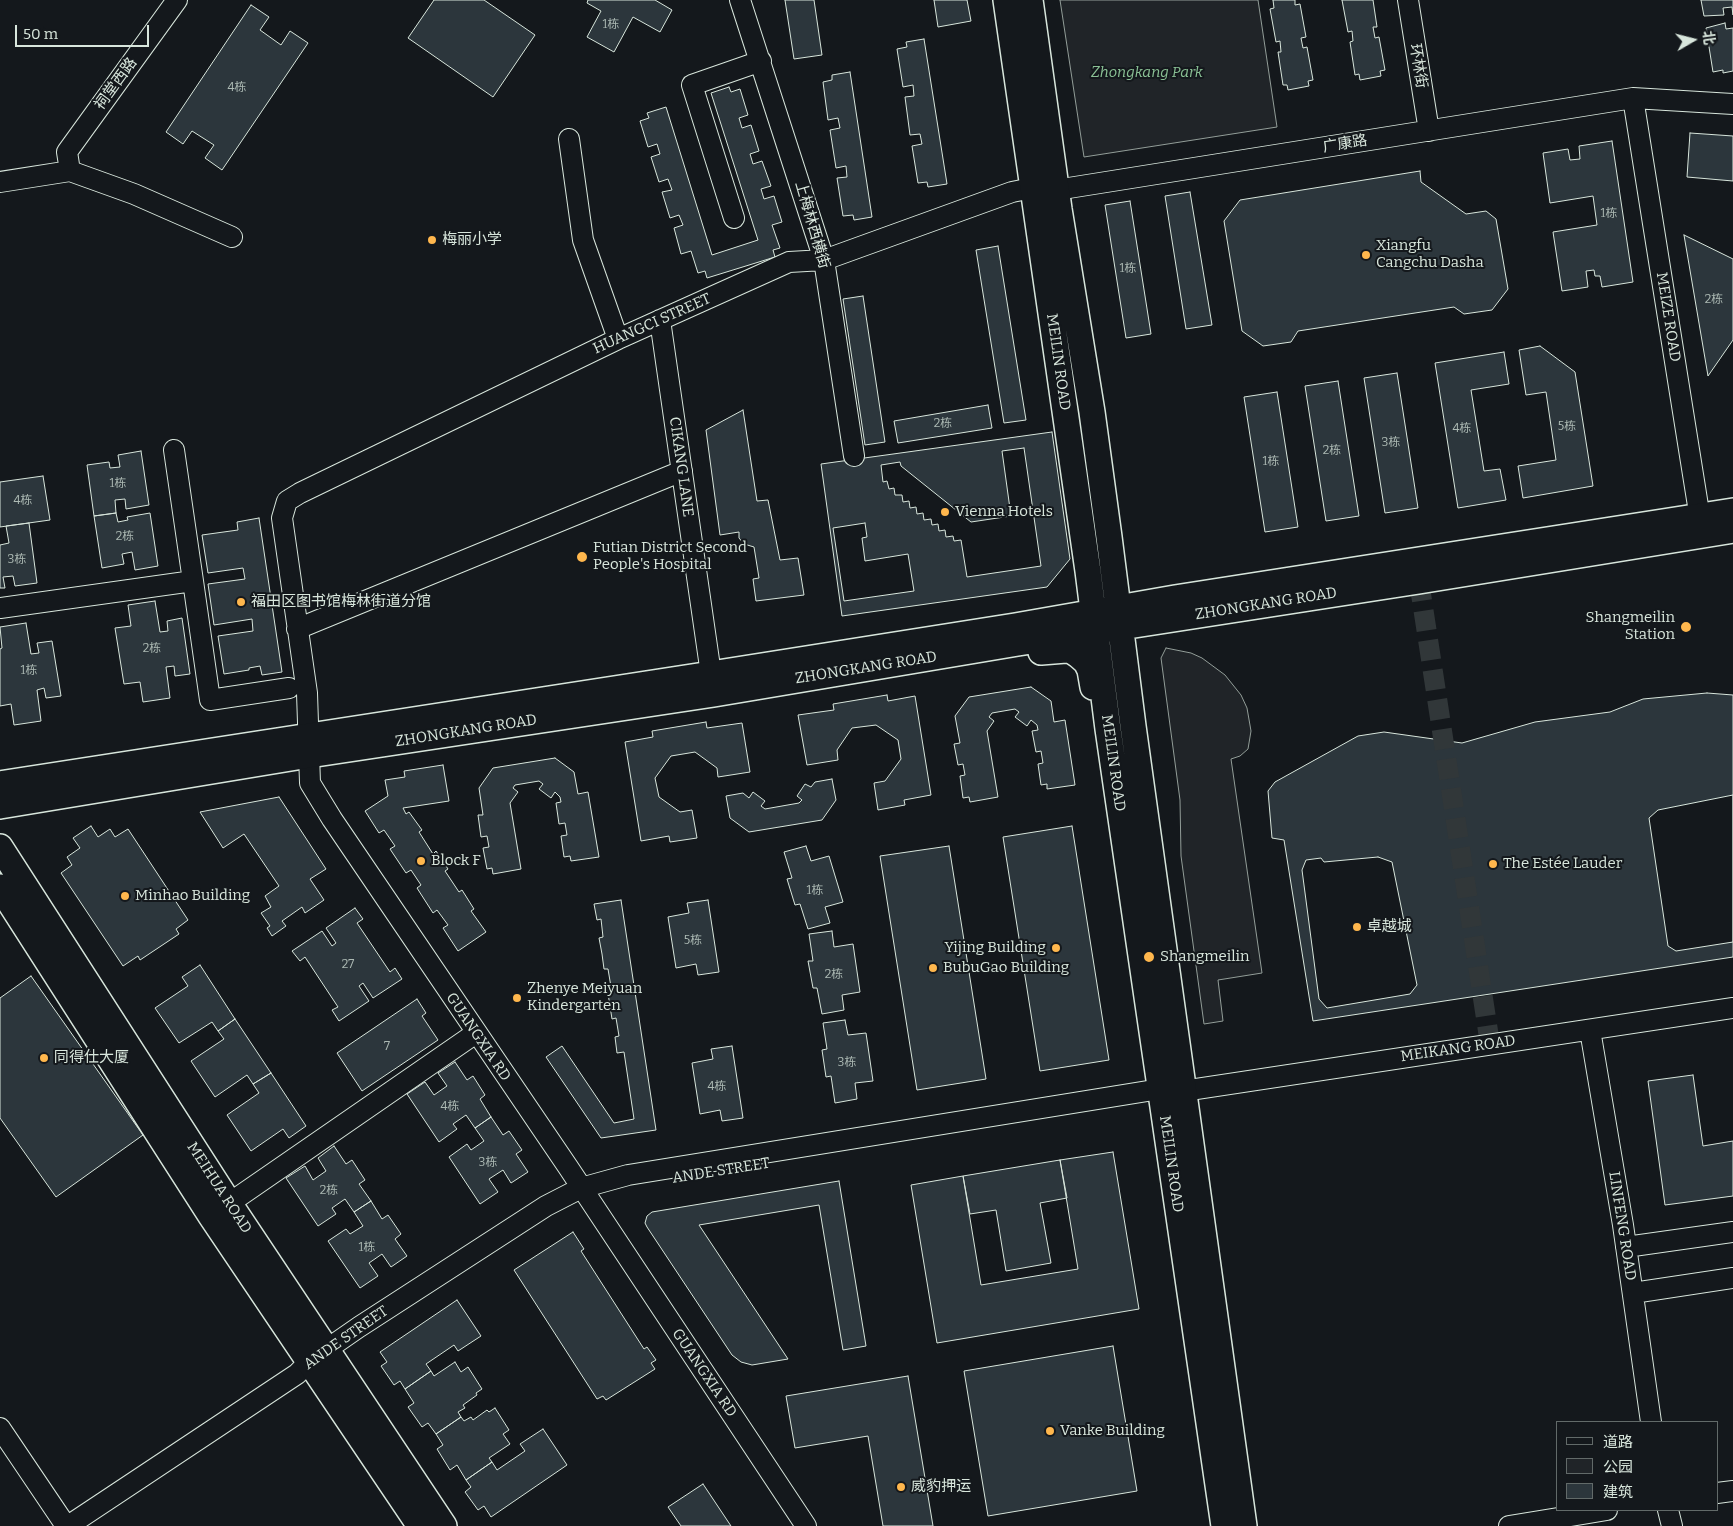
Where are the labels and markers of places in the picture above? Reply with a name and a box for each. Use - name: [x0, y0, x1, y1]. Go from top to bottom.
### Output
- place label: 梅丽小学: [442, 231, 502, 249]
- marker: 梅丽小学: [426, 234, 438, 246]
- place label: Xiangfu Cangchu Dasha: [1376, 237, 1484, 272]
- marker: Xiangfu Cangchu Dasha: [1360, 249, 1372, 261]
- place label: Vienna Hotels: [955, 503, 1053, 521]
- marker: Vienna Hotels: [939, 506, 951, 518]
- place label: Futian District Second People's Hospital: [593, 539, 747, 574]
- marker: Futian District Second People's Hospital: [575, 550, 589, 564]
- place label: 福田区图书馆梅林街道分馆: [251, 593, 431, 611]
- marker: 福田区图书馆梅林街道分馆: [235, 596, 247, 608]
- place label: Shangmeilin Station: [1586, 609, 1675, 644]
- marker: Shangmeilin Station: [1679, 620, 1693, 634]
- place label: Block F: [431, 852, 481, 870]
- marker: Block F: [415, 855, 427, 867]
- place label: The Estée Lauder: [1503, 855, 1622, 873]
- marker: The Estée Lauder: [1487, 858, 1499, 870]
- place label: Minhao Building: [135, 887, 250, 905]
- marker: Minhao Building: [119, 890, 131, 902]
- place label: 卓越城: [1367, 918, 1412, 936]
- marker: 卓越城: [1351, 921, 1363, 933]
- place label: Yijing Building: [945, 939, 1046, 957]
- marker: Yijing Building: [1050, 942, 1062, 954]
- place label: Shangmeilin: [1160, 948, 1249, 966]
- marker: Shangmeilin: [1142, 950, 1156, 964]
- place label: BubuGao Building: [943, 959, 1069, 977]
- marker: BubuGao Building: [927, 962, 939, 974]
- place label: Zhenye Meiyuan Kindergarten: [527, 980, 642, 1015]
- marker: Zhenye Meiyuan Kindergarten: [511, 992, 523, 1004]
- place label: 同得仕大厦: [54, 1049, 129, 1067]
- marker: 同得仕大厦: [38, 1052, 50, 1064]
- place label: Vanke Building: [1060, 1422, 1165, 1440]
- marker: Vanke Building: [1044, 1425, 1056, 1437]
- place label: 威豹押运: [911, 1478, 971, 1496]
- marker: 威豹押运: [895, 1481, 907, 1493]

